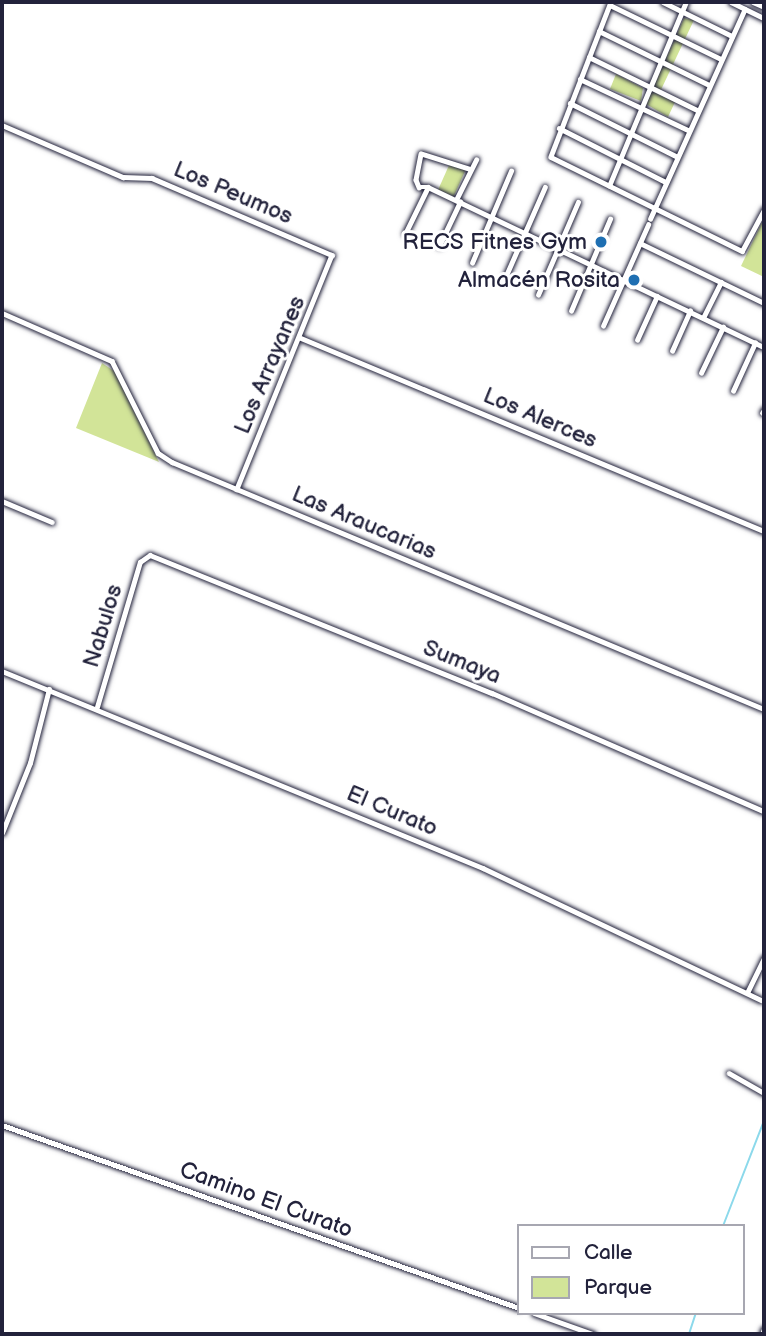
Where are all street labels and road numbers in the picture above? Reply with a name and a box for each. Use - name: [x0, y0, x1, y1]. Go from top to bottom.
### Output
- street label: Los Peumos: [169, 156, 297, 230]
- street label: Los Arrayanes: [229, 292, 311, 438]
- street label: Los Alerces: [479, 382, 601, 454]
- street label: Las Araucarias: [288, 480, 440, 566]
- street label: Nabulos: [77, 581, 129, 671]
- street label: Sumaya: [419, 634, 505, 690]
- street label: El Curato: [342, 780, 442, 842]
- street label: Camino El Curato: [176, 1156, 356, 1244]

